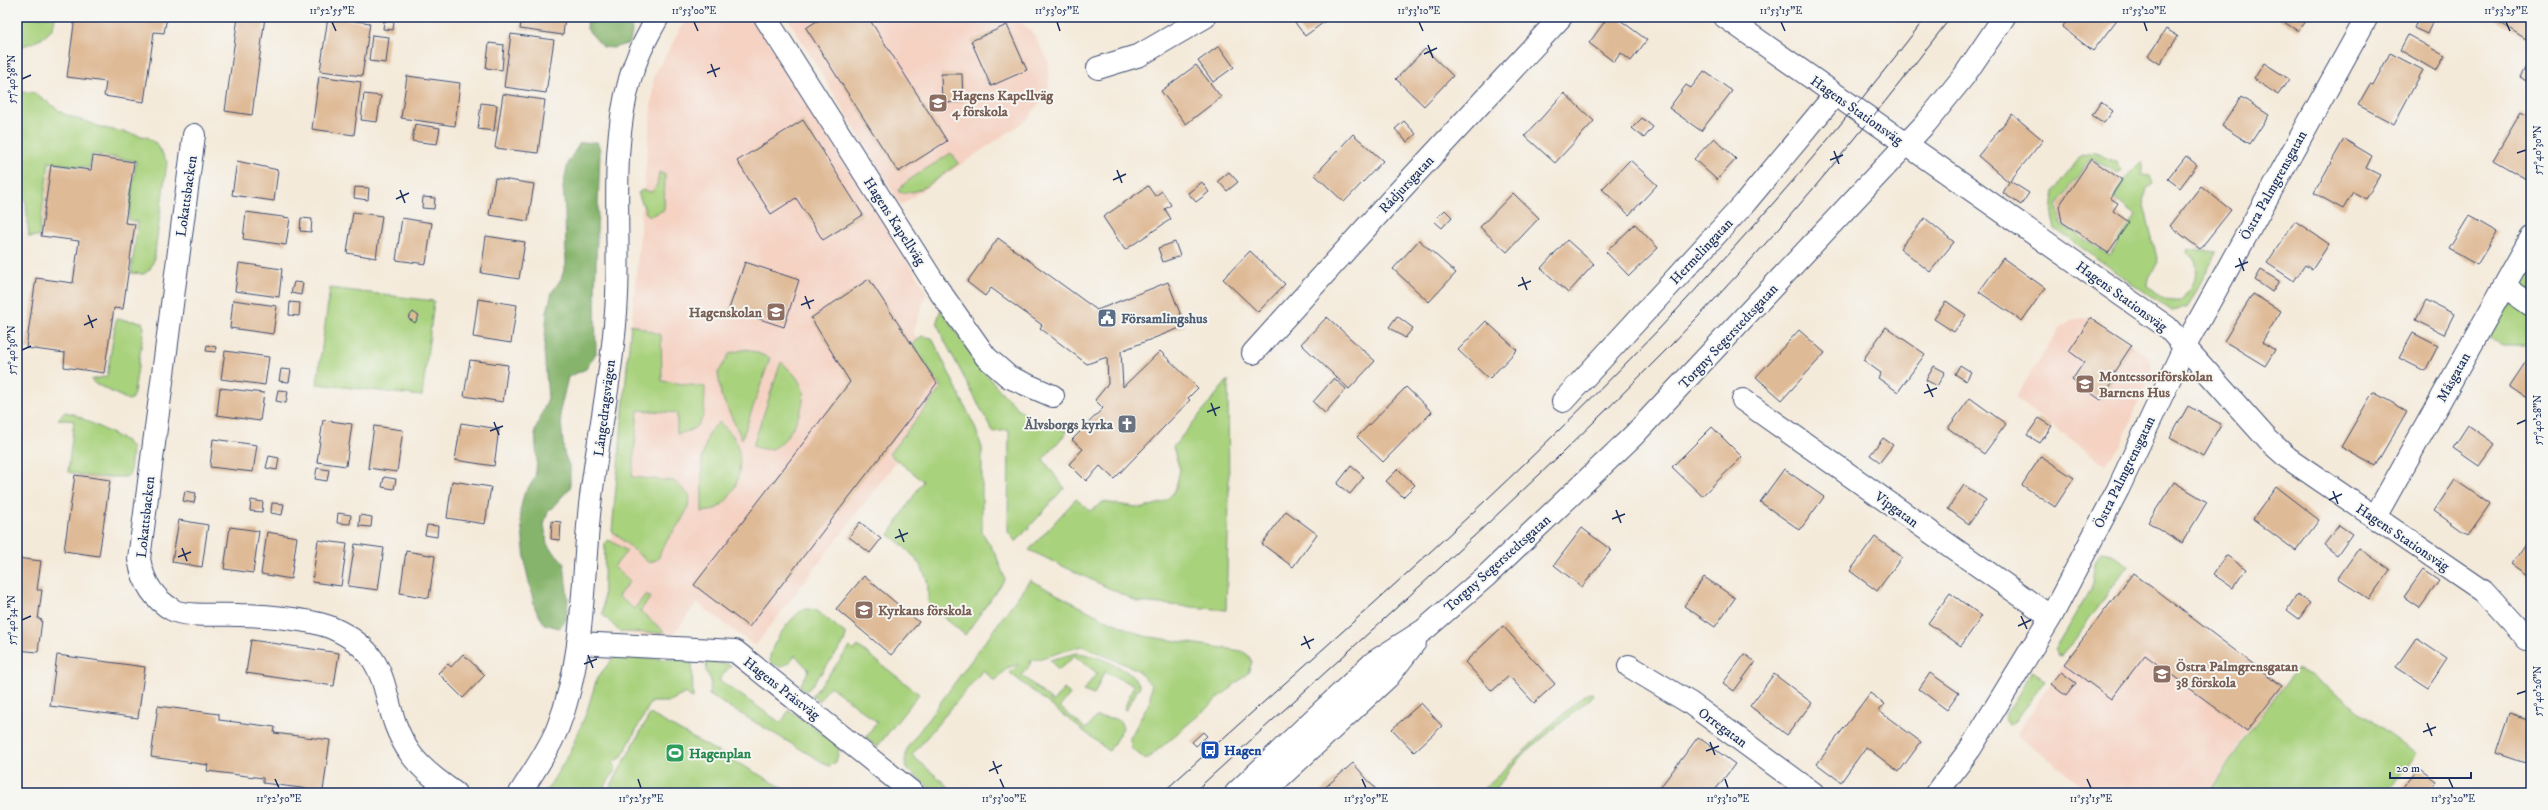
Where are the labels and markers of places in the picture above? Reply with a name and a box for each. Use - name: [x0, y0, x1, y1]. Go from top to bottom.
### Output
- place label: Hagens Kapellväg 4 förskola: [951, 87, 1054, 121]
- school or university icon: Hagens Kapellväg 4 förskola: [927, 92, 949, 114]
- school or university icon: Hagenskolan: [765, 301, 787, 323]
- place label: Hagenskolan: [689, 304, 763, 322]
- public building icon: Församlingshus: [1096, 307, 1118, 329]
- place label: Församlingshus: [1121, 310, 1208, 328]
- place label: Montessoriförskolan Barnens Hus: [2099, 368, 2214, 402]
- school or university icon: Montessoriförskolan Barnens Hus: [2074, 373, 2096, 395]
- church icon: Älvsborgs kyrka: [1116, 413, 1138, 435]
- place label: Älvsborgs kyrka: [1024, 416, 1114, 434]
- school or university icon: Kyrkans förskola: [853, 599, 875, 621]
- place label: Kyrkans förskola: [878, 602, 973, 620]
- place label: Östra Palmgrensgatan 38 förskola: [2176, 658, 2299, 692]
- school or university icon: Östra Palmgrensgatan 38 förskola: [2151, 663, 2173, 685]
- bus stop icon: Hagen: [1199, 739, 1221, 761]
- sports icon: Hagenplan: [664, 742, 686, 764]
- place label: Hagen: [1224, 742, 1262, 760]
- place label: Hagenplan: [689, 745, 752, 763]

